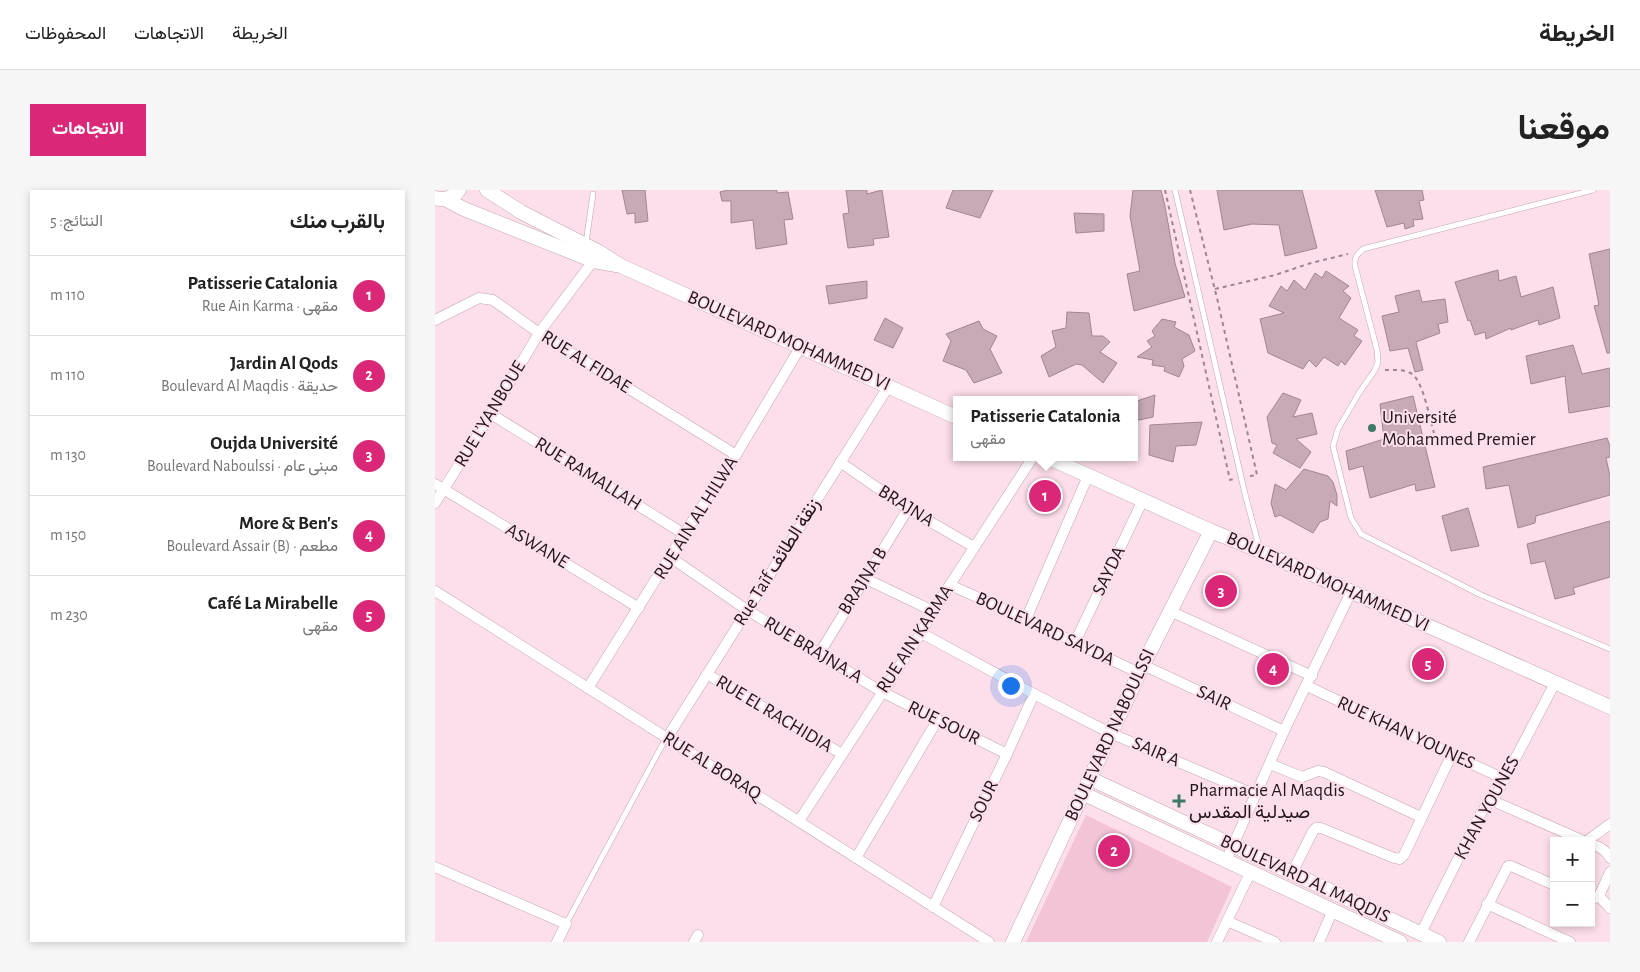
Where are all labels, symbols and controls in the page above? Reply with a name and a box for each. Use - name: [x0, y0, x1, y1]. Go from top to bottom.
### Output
- text: الخريطة: [1539, 22, 1615, 46]
- text: المحفوظات: [25, 25, 106, 43]
- text: الاتجاهات: [134, 25, 204, 43]
- text: الخريطة: [232, 25, 288, 43]
- button: الاتجاهات: [30, 104, 146, 156]
- text: موقعنا: [1517, 111, 1610, 146]
- text: بالقرب منك: [290, 211, 385, 232]
- text: النتائج: 5: [50, 213, 103, 229]
- text: Patisserie Catalonia: [188, 274, 338, 293]
- text: 110 m: [50, 287, 85, 303]
- text: 1: [366, 287, 372, 303]
- street label: BOULEVARD MOHAMMED VI: [685, 288, 893, 394]
- text: مقهى · Rue Ain Karma: [202, 298, 338, 314]
- street label: RUE AL FIDAE: [538, 327, 634, 397]
- text: Jardin Al Qods: [230, 354, 338, 373]
- street label: RUE L’YANBOUE: [451, 358, 529, 470]
- text: 110 m: [50, 367, 85, 383]
- text: 2: [365, 367, 373, 383]
- text: حديقة · Boulevard Al Maqdis: [161, 378, 338, 394]
- popup: [953, 396, 1138, 461]
- text: Patisserie Catalonia: [970, 407, 1121, 426]
- place label: Université Mohammed Premier: [1382, 408, 1536, 449]
- marker: Université Mohammed Premier: [1366, 422, 1378, 434]
- text: مقهى: [970, 431, 1006, 447]
- text: Oujda Université: [210, 434, 338, 453]
- street label: RUE RAMALLAH: [531, 434, 645, 514]
- text: 130 m: [50, 447, 86, 463]
- text: 3: [366, 447, 372, 463]
- street label: RUE AIN AL HILWA: [651, 453, 741, 583]
- text: مبنى عام · Boulevard Naboulssi: [147, 458, 338, 474]
- pin: 1: [1029, 477, 1061, 515]
- street label: BRAJNA: [875, 482, 937, 530]
- street label: Rue Taïf زنقة الطائف: [730, 495, 825, 630]
- text: More & Ben's: [239, 514, 338, 533]
- street label: ASWANE: [502, 520, 572, 572]
- text: 150 m: [50, 527, 86, 543]
- text: 4: [365, 527, 373, 543]
- street label: BOULEVARD MOHAMMED VI: [1224, 529, 1432, 635]
- text: مطعم · Boulevard Assair (B): [167, 538, 338, 554]
- street label: SAYDA: [1089, 543, 1129, 599]
- street label: BRAJNA B: [835, 544, 891, 618]
- pin: 3: [1205, 572, 1237, 610]
- street label: RUE AIN KARMA: [873, 582, 957, 696]
- street label: BOULEVARD SAYDA: [973, 589, 1117, 669]
- text: Café La Mirabelle: [208, 594, 338, 613]
- text: 230 m: [50, 607, 88, 623]
- text: 5: [366, 607, 372, 623]
- street label: RUE BRAJNA.A: [760, 613, 866, 687]
- text: مقهى: [303, 618, 338, 634]
- pin: 5: [1412, 645, 1444, 683]
- street label: BOULEVARD NABOULSSI: [1062, 646, 1158, 824]
- pin: 4: [1257, 650, 1289, 688]
- street label: RUE EL RACHIDIA: [712, 672, 836, 756]
- your location: [998, 673, 1024, 699]
- street label: SAIR: [1194, 682, 1234, 714]
- street label: RUE KHAN YOUNES: [1334, 693, 1478, 773]
- street label: RUE SOUR: [905, 697, 983, 749]
- street label: RUE AL BORAQ: [659, 728, 766, 805]
- street label: SAIR A: [1129, 734, 1183, 770]
- street label: KHAN YOUNES: [1451, 753, 1523, 863]
- street label: SOUR: [966, 777, 1002, 825]
- place label: Pharmacie Al Maqdis صيدلية المقدس: [1189, 781, 1345, 823]
- marker: Pharmacie Al Maqdis صيدلية المقدس: [1173, 795, 1185, 807]
- street label: BOULEVARD AL MAQDIS: [1217, 831, 1393, 927]
- pin: 2: [1098, 832, 1130, 870]
- map controls: [1550, 837, 1595, 927]
- button: +: [1550, 837, 1595, 882]
- button: −: [1550, 882, 1595, 927]

